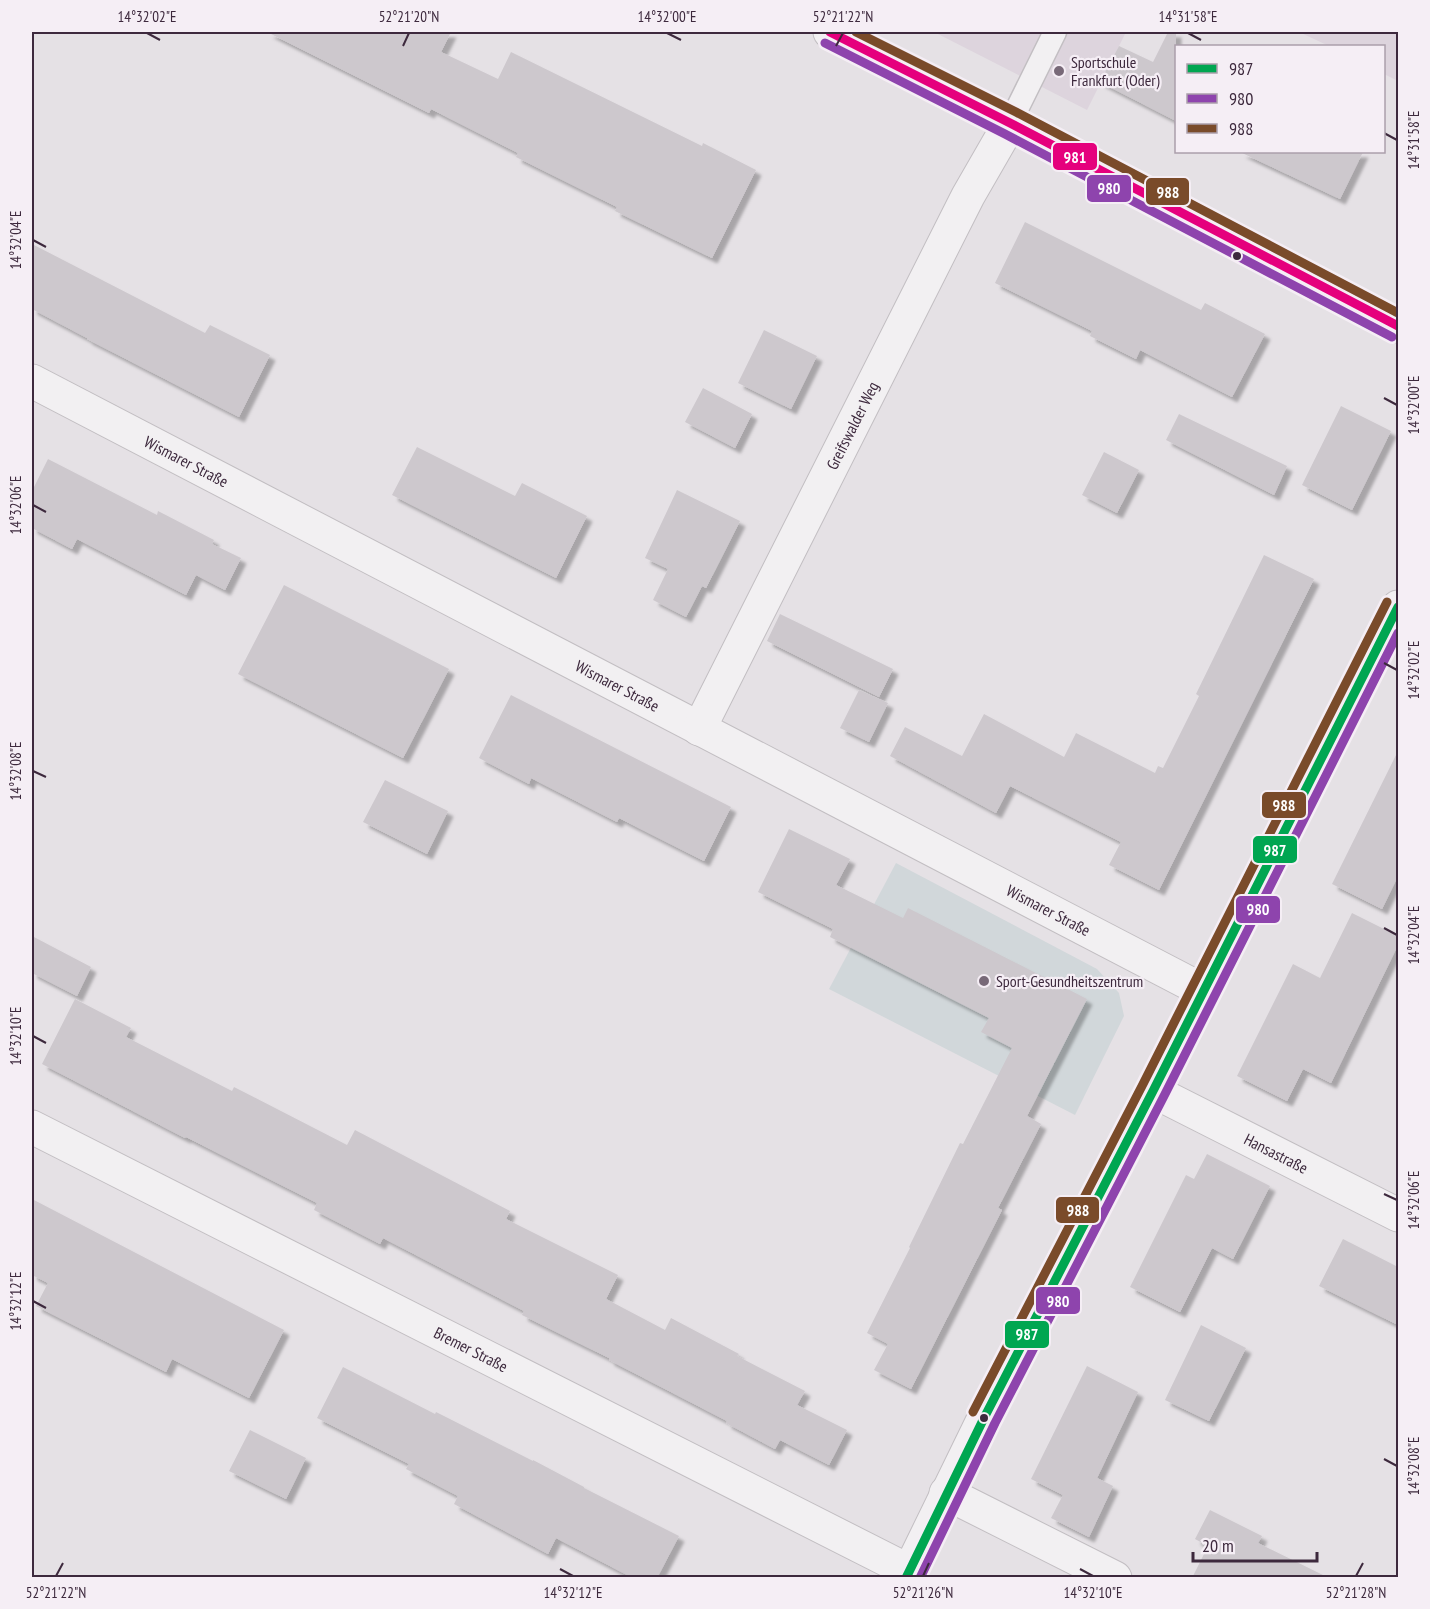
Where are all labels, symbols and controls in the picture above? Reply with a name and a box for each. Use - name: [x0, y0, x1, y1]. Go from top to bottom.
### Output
- text: 14°32'02"E: [117, 7, 177, 26]
- text: 52°21'20"N: [379, 7, 439, 26]
- text: 14°32'00"E: [637, 7, 697, 26]
- text: 52°21'22"N: [813, 7, 873, 26]
- text: 14°31'58"E: [1158, 7, 1218, 26]
- legend: [1175, 45, 1385, 153]
- place label: Sportschule Frankfurt (Oder): [1071, 52, 1160, 90]
- text: 987: [1229, 57, 1253, 80]
- marker: Sportschule Frankfurt (Oder): [1052, 64, 1066, 78]
- text: 980: [1229, 87, 1253, 110]
- text: 14°31'58"E: [1404, 110, 1423, 170]
- text: 988: [1229, 117, 1253, 140]
- line badge: 981: [1052, 142, 1098, 171]
- text: 981: [1064, 147, 1086, 167]
- line badge: 980: [1086, 174, 1132, 203]
- line badge: 988: [1145, 177, 1190, 206]
- text: 980: [1098, 178, 1121, 198]
- text: 988: [1157, 182, 1179, 202]
- text: 14°32'04"E: [6, 210, 25, 270]
- unlabelled marker: [1231, 250, 1243, 262]
- text: 14°32'00"E: [1404, 375, 1423, 435]
- street label: Greifswalder Weg: [822, 378, 883, 473]
- street label: Wismarer Straße: [141, 431, 232, 491]
- text: 14°32'06"E: [6, 475, 25, 535]
- text: 14°32'02"E: [1404, 640, 1423, 700]
- street label: Wismarer Straße: [572, 656, 663, 716]
- text: 14°32'08"E: [6, 741, 25, 801]
- line badge: 988: [1261, 791, 1307, 819]
- text: 988: [1273, 795, 1295, 815]
- line badge: 987: [1252, 835, 1298, 864]
- text: 987: [1264, 840, 1286, 860]
- street label: Wismarer Straße: [1003, 880, 1094, 940]
- line badge: 980: [1235, 895, 1281, 924]
- text: 980: [1247, 899, 1270, 919]
- text: 14°32'04"E: [1404, 905, 1423, 965]
- place label: Sport-Gesundheitszentrum: [996, 971, 1143, 991]
- marker: Sport-Gesundheitszentrum: [977, 974, 991, 988]
- text: 14°32'10"E: [6, 1006, 25, 1066]
- street label: Hansastraße: [1241, 1129, 1311, 1178]
- text: 14°32'06"E: [1404, 1170, 1423, 1230]
- line badge: 988: [1055, 1196, 1100, 1224]
- text: 988: [1067, 1200, 1089, 1220]
- text: 14°32'12"E: [6, 1271, 25, 1331]
- line badge: 980: [1035, 1286, 1081, 1315]
- text: 980: [1047, 1291, 1070, 1311]
- line badge: 987: [1004, 1320, 1050, 1349]
- street label: Bremer Straße: [431, 1322, 511, 1376]
- text: 987: [1016, 1324, 1038, 1344]
- unlabelled marker: [978, 1412, 990, 1424]
- text: 14°32'08"E: [1404, 1436, 1423, 1496]
- scale bar: [1193, 1525, 1318, 1563]
- text: 20 m: [1202, 1534, 1234, 1557]
- text: 52°21'22"N: [26, 1583, 86, 1602]
- text: 14°32'12"E: [543, 1583, 603, 1602]
- text: 52°21'26"N: [893, 1583, 953, 1602]
- text: 14°32'10"E: [1063, 1583, 1123, 1602]
- text: 52°21'28"N: [1326, 1583, 1386, 1602]

